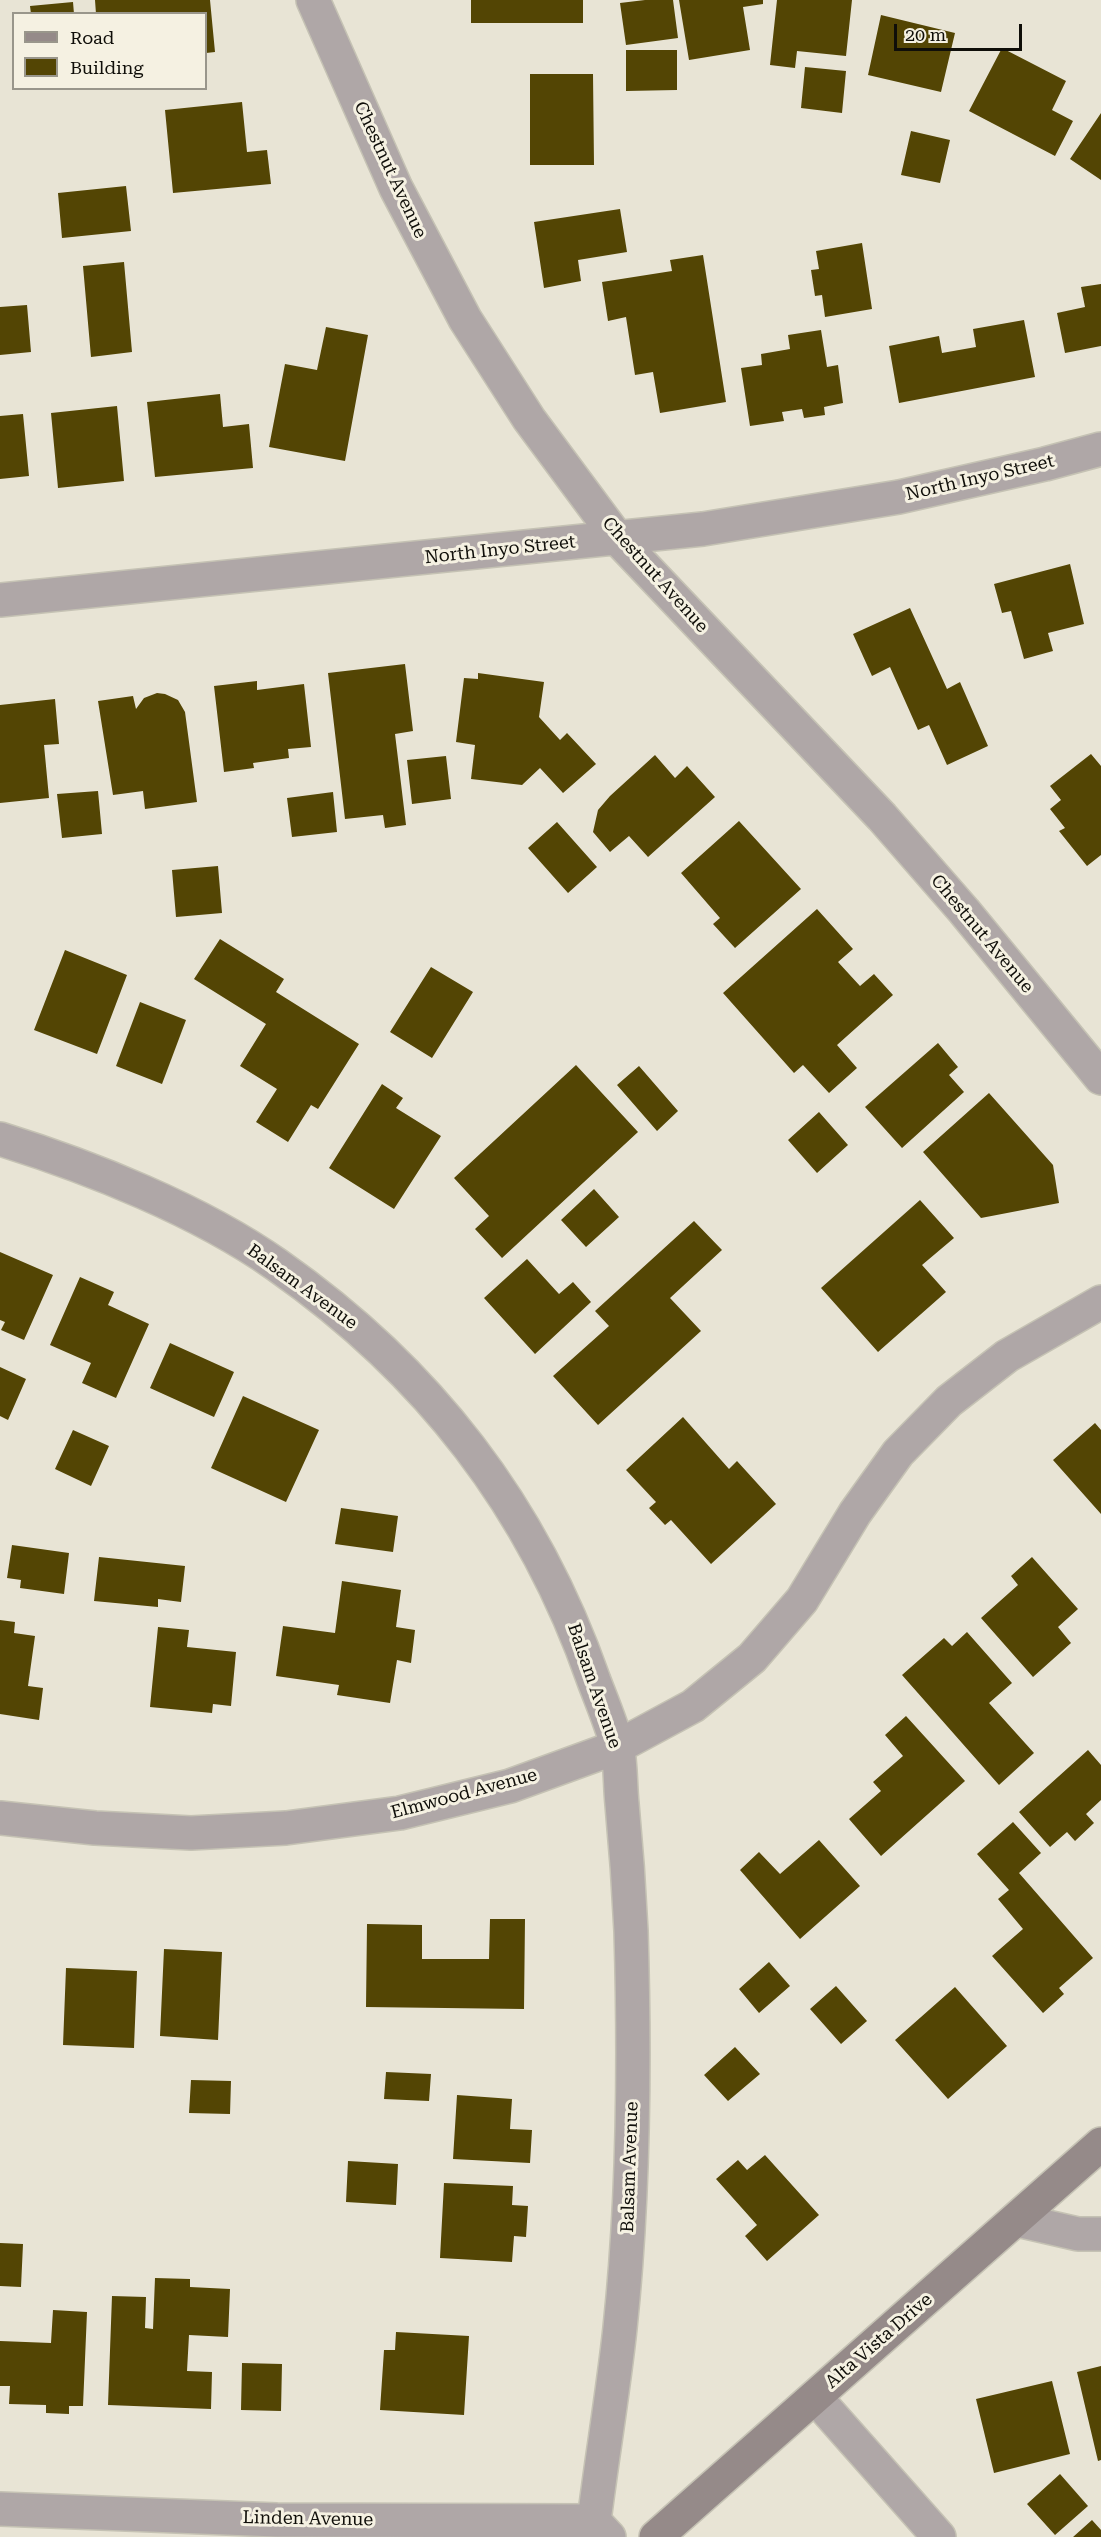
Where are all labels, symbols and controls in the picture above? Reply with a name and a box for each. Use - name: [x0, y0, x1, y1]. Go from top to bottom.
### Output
- legend: [12, 12, 207, 90]
- scale bar: [897, 12, 1024, 50]
- text: 20 m: [905, 24, 946, 45]
- text: Road: [70, 27, 114, 48]
- text: Building: [70, 57, 144, 78]
- street label: Chestnut Avenue: [349, 98, 431, 242]
- street label: North Inyo Street: [904, 450, 1056, 506]
- street label: Chestnut Avenue: [597, 513, 713, 637]
- street label: North Inyo Street: [424, 531, 576, 569]
- street label: Chestnut Avenue: [926, 870, 1038, 998]
- street label: Balsam Avenue: [243, 1240, 361, 1334]
- street label: Balsam Avenue: [562, 1621, 626, 1751]
- street label: Elmwood Avenue: [388, 1764, 540, 1824]
- street label: Balsam Avenue: [617, 2101, 643, 2233]
- street label: Alta Vista Drive: [821, 2289, 937, 2393]
- street label: Linden Avenue: [243, 2507, 373, 2531]

